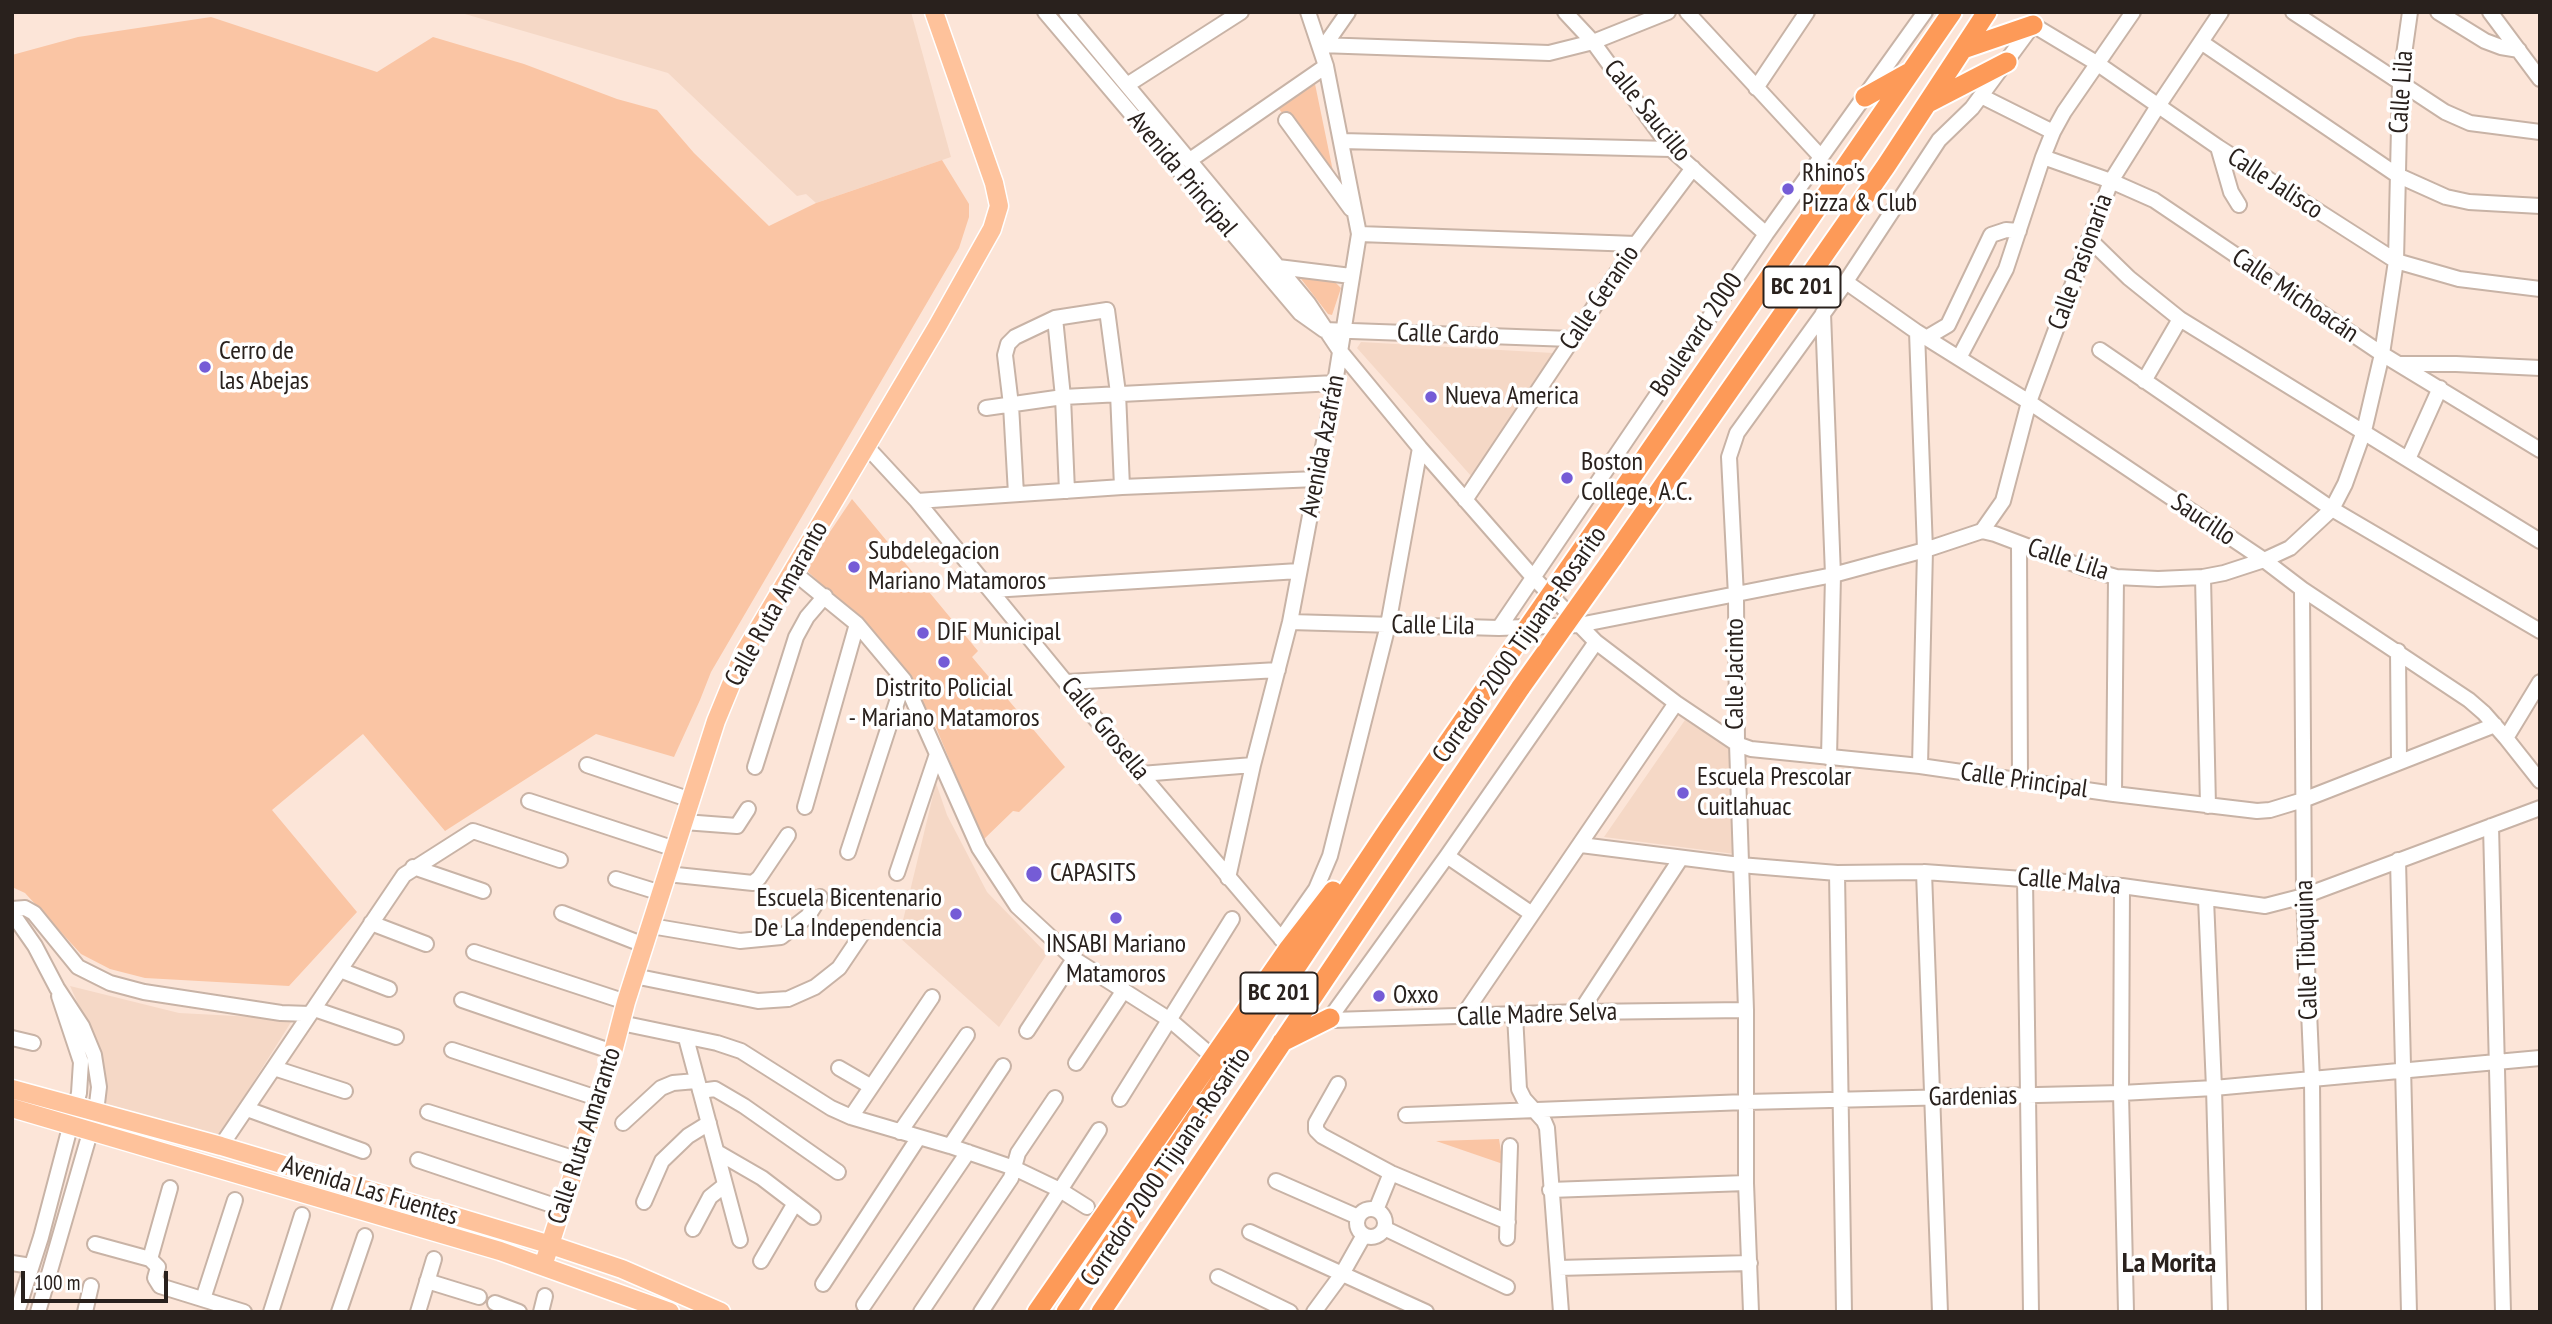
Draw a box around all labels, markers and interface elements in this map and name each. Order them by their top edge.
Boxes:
street label: Calle Lila [2384,49,2420,135]
street label: Calle Saucillo [1597,54,1697,168]
street label: Avenida Principal [1120,105,1244,243]
street label: Calle Jalisco [2221,142,2329,226]
place label: Rhino's Pizza & Club [1802,158,1917,220]
marker: Rhino's Pizza & Club [1780,181,1796,197]
street label: Calle Pasionaria [2042,190,2120,334]
street label: Calle Geranio [1554,240,1646,356]
street label: Calle Michoacán [2226,242,2364,350]
road number: BC 201 [1764,266,1840,308]
street label: Boulevard 2000 [1644,267,1750,403]
street label: Calle Cardo [1397,318,1499,352]
place label: Cerro de las Abejas [219,336,309,398]
marker: Cerro de las Abejas [197,359,213,375]
street label: Avenida Azafrán [1294,372,1352,520]
place label: Nueva America [1445,381,1579,413]
marker: Nueva America [1423,389,1439,405]
place label: Boston College, A.C. [1581,447,1692,508]
marker: Boston College, A.C. [1559,470,1575,486]
street label: Saucillo [2165,487,2241,553]
street label: Calle Ruta Amaranto [719,516,835,692]
street label: Corredor 2000 Tijuana-Rosarito [1426,521,1614,769]
street label: Calle Lila [2024,532,2112,588]
place label: Subdelegacion Mariano Matamoros [868,536,1046,598]
marker: Subdelegacion Mariano Matamoros [846,559,862,575]
street label: Calle Lila [1391,610,1475,642]
place label: DIF Municipal [937,617,1061,649]
street label: Calle Jacinto [1720,618,1752,730]
marker: DIF Municipal [915,625,931,641]
marker: Distrito Policial - Mariano Matamoros [936,654,952,670]
street label: Calle Grosella [1054,671,1156,787]
place label: Distrito Policial - Mariano Matamoros [848,673,1040,734]
street label: Calle Principal [1958,757,2090,805]
place label: Escuela Prescolar Cuitlahuac [1697,762,1851,824]
marker: Escuela Prescolar Cuitlahuac [1675,785,1691,801]
place label: CAPASITS [1050,858,1136,890]
street label: Calle Malva [2016,862,2122,902]
marker: CAPASITS [1024,864,1044,884]
street label: Calle Tibuquina [2289,879,2325,1021]
place label: Escuela Bicentenario De La Independencia [754,883,942,944]
marker: Escuela Bicentenario De La Independencia [948,906,964,922]
marker: INSABI Mariano Matamoros [1108,910,1124,926]
place label: INSABI Mariano Matamoros [1046,929,1186,990]
road number: BC 201 [1240,973,1318,1014]
place label: Oxxo [1393,980,1438,1012]
marker: Oxxo [1371,988,1387,1004]
street label: Calle Madre Selva [1456,997,1618,1033]
street label: Corredor 2000 Tijuana-Rosarito [1074,1042,1258,1292]
street label: Calle Ruta Amaranto [542,1044,628,1228]
street label: Gardenias [1928,1081,2018,1113]
street label: Avenida Las Fuentes [278,1149,462,1233]
district label: La Morita [2122,1247,2216,1281]
scale bar [24,1258,172,1302]
text: 100 m [34,1269,80,1296]

